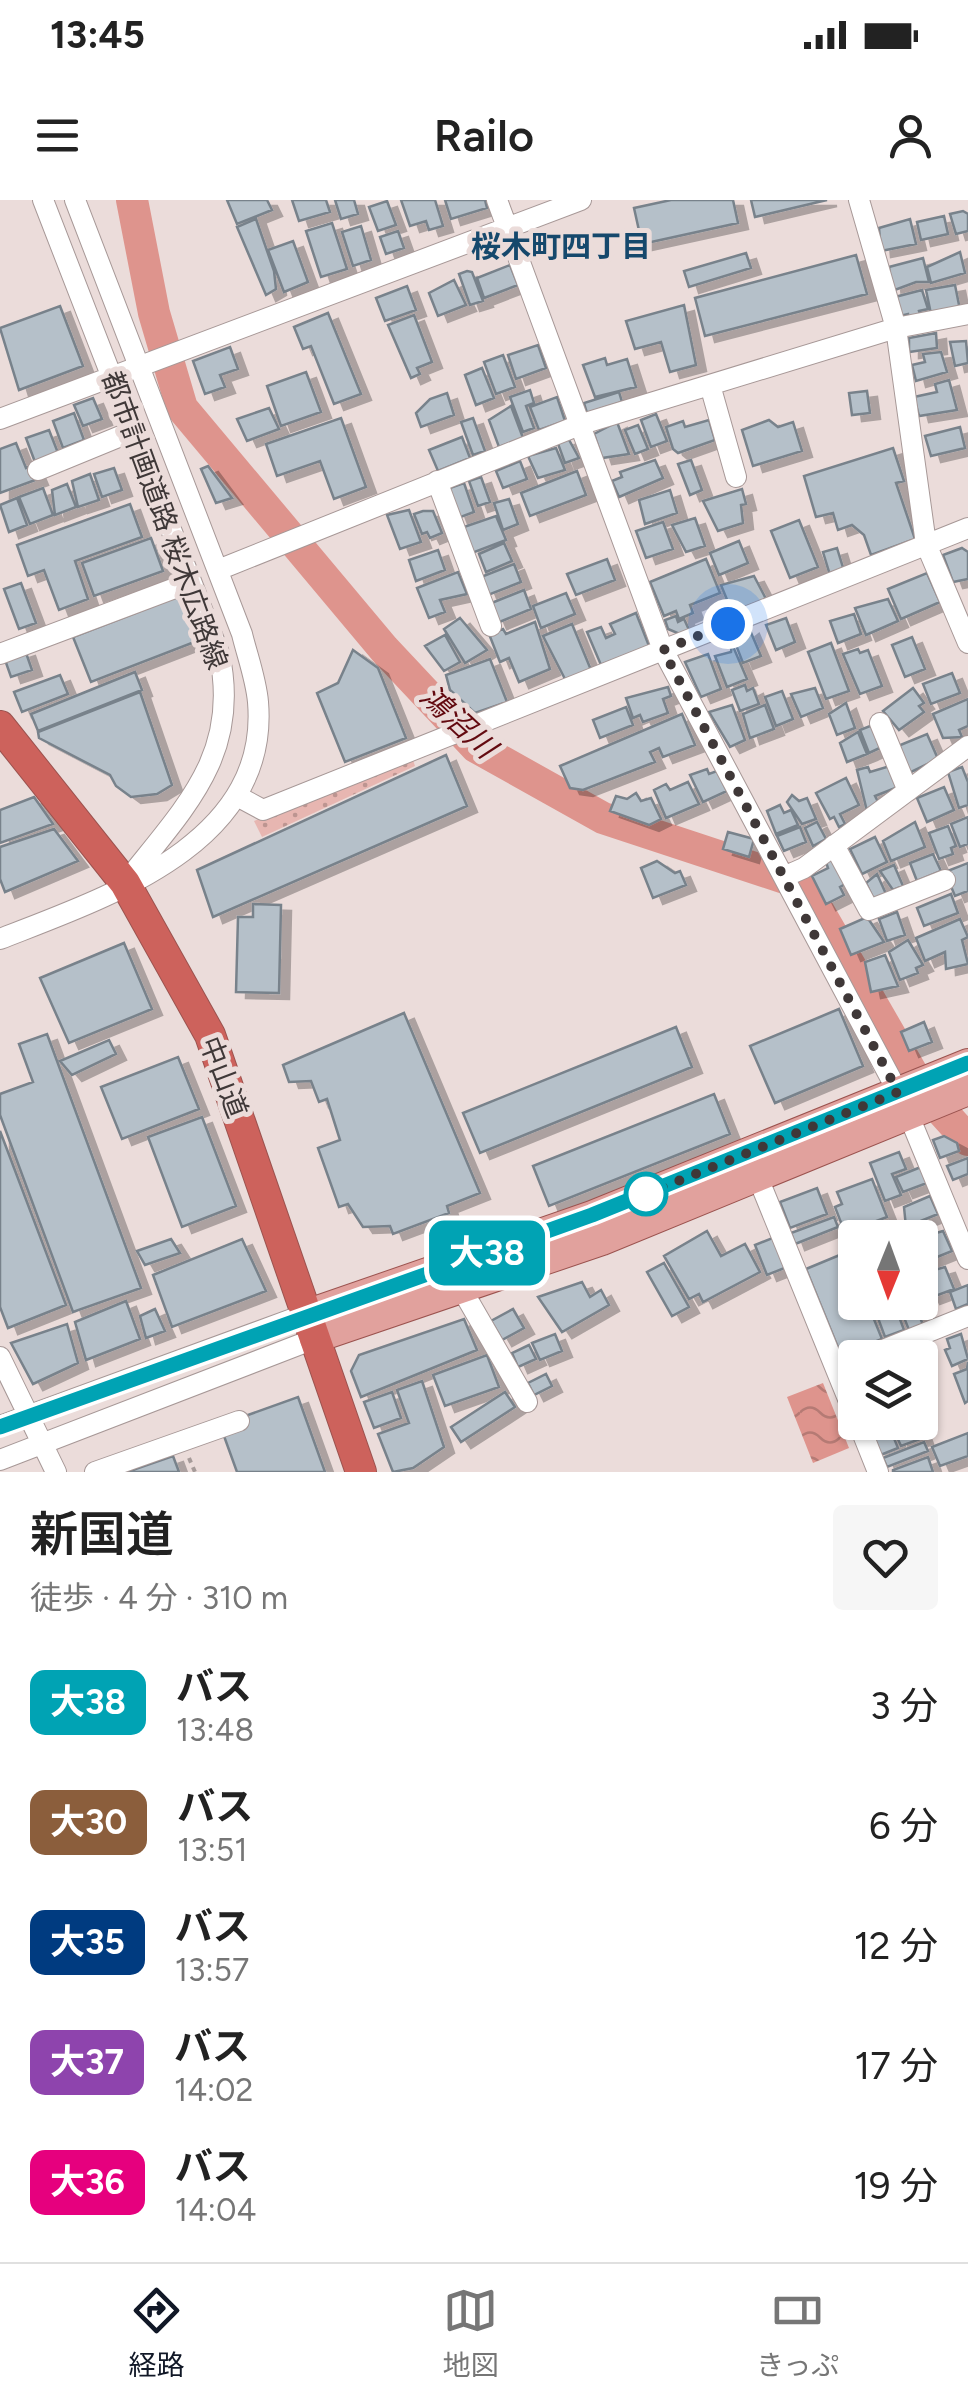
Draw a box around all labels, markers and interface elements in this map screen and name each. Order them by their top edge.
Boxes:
text: 13:45 [50,12,145,58]
icon: menu [30,108,85,163]
text: Railo [434,108,534,162]
icon: person [883,108,938,163]
district label: 桜木町四丁目 [471,228,651,265]
street label: 都市計画道路 桜木広路線 [95,366,235,674]
your location [703,599,753,649]
water label: 鴻沼川 [413,677,506,768]
street label: 中山道 [193,1032,255,1122]
unlabelled marker [625,1173,667,1215]
line badge: 大38 [430,1220,544,1286]
north arrow [838,1220,938,1320]
map controls [838,1220,938,1440]
text: 大38 [449,1232,525,1274]
button: layers [838,1340,938,1440]
text: 新国道 [30,1505,174,1563]
button: heart [833,1505,938,1610]
text: 徒歩 · 4 分 · 310 m [30,1579,288,1617]
text: バス [176,1664,252,1710]
text: 大38 [50,1681,126,1723]
text: 3 分 [870,1683,938,1729]
text: 13:48 [176,1711,254,1749]
text: バス [177,1784,253,1830]
text: 大30 [50,1801,127,1843]
text: 6 分 [869,1803,938,1849]
text: 13:51 [177,1831,247,1869]
text: バス [175,1904,251,1950]
text: 大35 [50,1921,125,1963]
text: 12 分 [854,1923,938,1969]
text: 13:57 [175,1951,249,1989]
text: バス [174,2024,250,2070]
text: 大37 [50,2041,124,2083]
text: 17 分 [855,2043,938,2089]
text: 14:02 [174,2071,254,2109]
text: バス [175,2144,251,2190]
text: 大36 [50,2161,125,2203]
text: 19 分 [853,2163,938,2209]
text: 14:04 [175,2191,256,2229]
tab: 経路 [129,2283,185,2383]
tab: 地図 [443,2283,499,2383]
tab: きっぷ [756,2283,839,2383]

